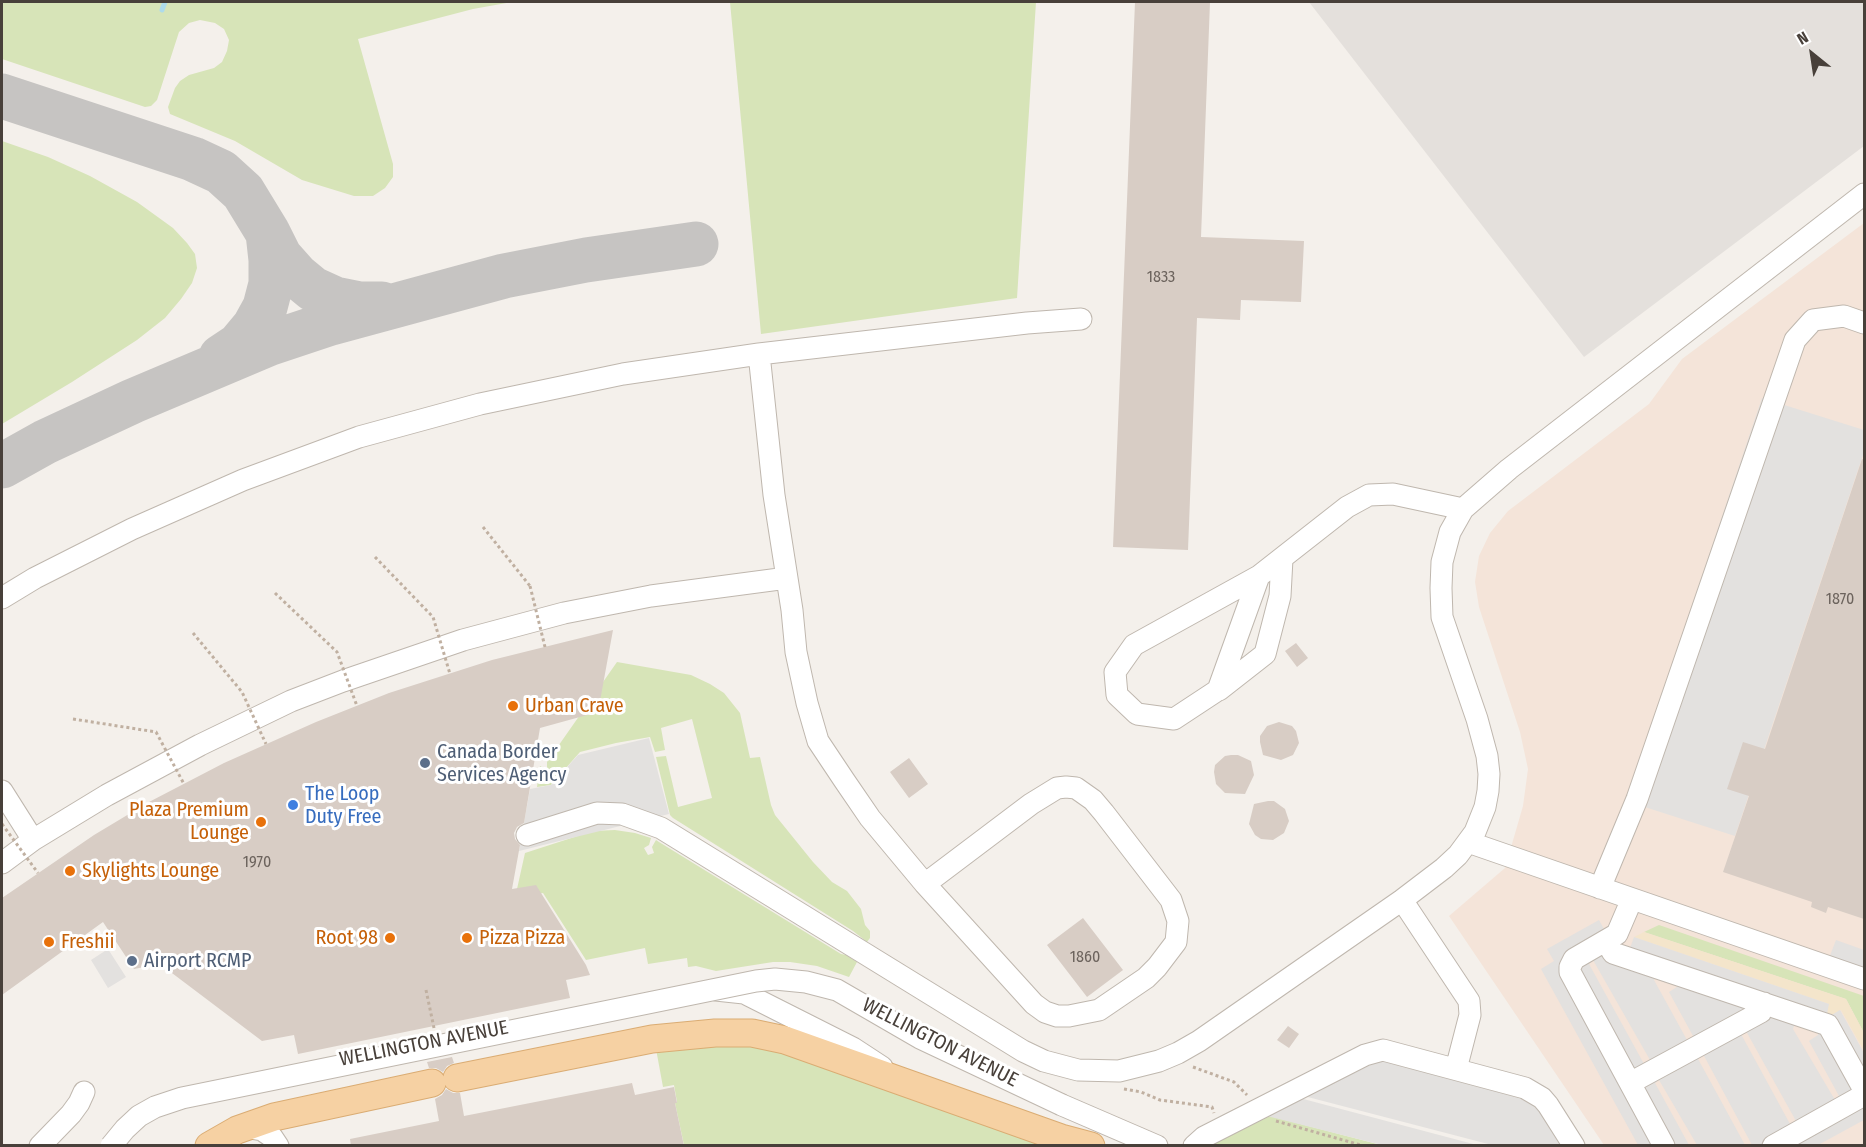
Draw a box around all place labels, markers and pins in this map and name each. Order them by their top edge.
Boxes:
place label: Urban Crave [525,694,624,718]
marker: Urban Crave [506,699,520,713]
place label: Canada Border Services Agency [437,740,567,787]
marker: Canada Border Services Agency [418,756,432,770]
place label: The Loop Duty Free [305,782,381,829]
place label: Plaza Premium Lounge [129,798,249,845]
marker: The Loop Duty Free [286,798,300,812]
marker: Plaza Premium Lounge [254,815,268,829]
place label: Skylights Lounge [82,859,219,883]
marker: Skylights Lounge [63,864,77,878]
place label: Root 98 [315,926,378,950]
place label: Pizza Pizza [479,926,565,950]
place label: Freshii [61,930,115,954]
marker: Root 98 [383,931,397,945]
marker: Pizza Pizza [460,931,474,945]
marker: Freshii [42,935,56,949]
place label: Airport RCMP [144,949,251,973]
marker: Airport RCMP [125,954,139,968]

